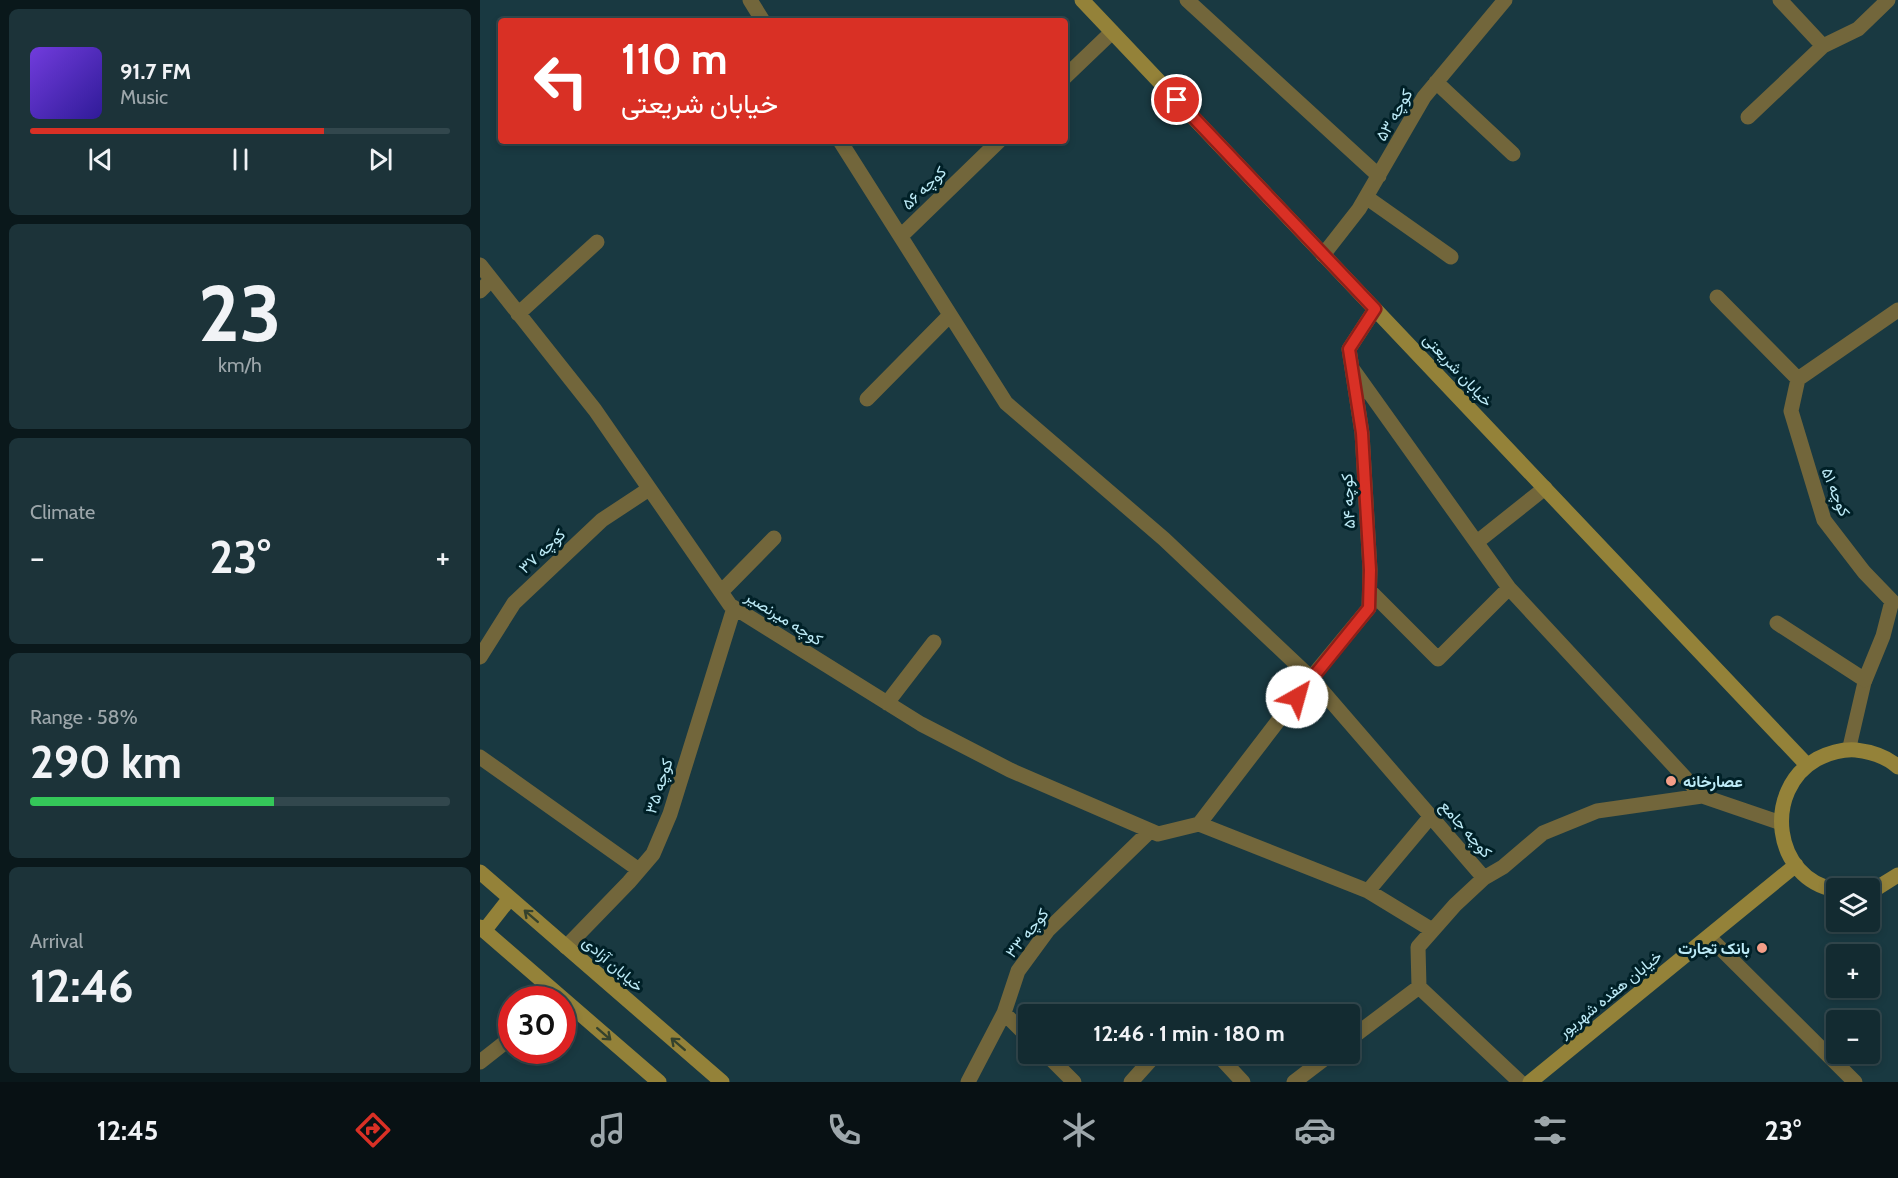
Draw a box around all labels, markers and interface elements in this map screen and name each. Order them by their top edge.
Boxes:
text: 110 m [621,33,728,85]
icon: left [522,42,600,120]
text: 91.7 FM [120,58,191,85]
pin [1151,74,1202,125]
icon: arrive [1160,83,1193,116]
text: Music [120,85,168,109]
street label: کوچه ۵۳ [1372,86,1418,145]
text: خیابان شریعتی [621,87,778,120]
icon: previous [84,143,117,176]
icon: pause [224,143,257,176]
icon: next [364,143,397,176]
street label: کوچه ۵۶ [898,162,951,215]
text: 23 [198,266,282,361]
street label: خیابان شریعتی [1419,329,1497,411]
text: km/h [218,353,262,377]
street label: کوچه ۵۱ [1816,465,1854,520]
street label: کوچه ۵۴ [1337,473,1361,529]
text: Climate [30,500,95,524]
street label: کوچه ۳۷ [515,525,571,579]
text: 23° [209,530,271,584]
text: − [30,537,45,577]
text: + [435,537,450,577]
street label: کوچه میرنصیر [740,586,826,651]
position arrow [1265,665,1329,729]
text: Range · 58% [30,705,138,729]
text: 290 km [30,735,182,789]
street label: کوچه ۳۵ [641,756,679,817]
place label: عصارخانه [1683,772,1743,792]
marker: عصارخانه [1664,774,1678,788]
street label: کوچه جامع [1434,796,1496,863]
map controls [1826,878,1880,1064]
button: layers [1826,878,1880,932]
street label: کوچه ۳۳ [1001,905,1054,963]
one-way arrow [524,909,539,923]
text: Arrival [30,929,83,953]
street label: خیابان آزادی [578,932,648,997]
place label: بانک تجارت [1678,939,1750,959]
marker: بانک تجارت [1755,941,1769,955]
button: + [1826,944,1880,998]
street label: خیابان هفده شهریور [1554,946,1667,1043]
text: 12:46 [30,959,134,1013]
speed limit sign: 30 [498,986,576,1064]
button: − [1826,1010,1880,1064]
text: 12:46 · 1 min · 180 m [1093,1020,1285,1047]
one-way arrow [596,1027,611,1041]
one-way arrow [671,1037,686,1051]
icon: directions [352,1109,394,1151]
icon: music [587,1109,629,1151]
icon: phone [823,1109,865,1151]
icon: climate [1058,1109,1100,1151]
icon: car [1294,1109,1336,1151]
icon: filters [1529,1109,1571,1151]
text: 12:45 [97,1114,158,1147]
text: 23° [1765,1114,1801,1147]

